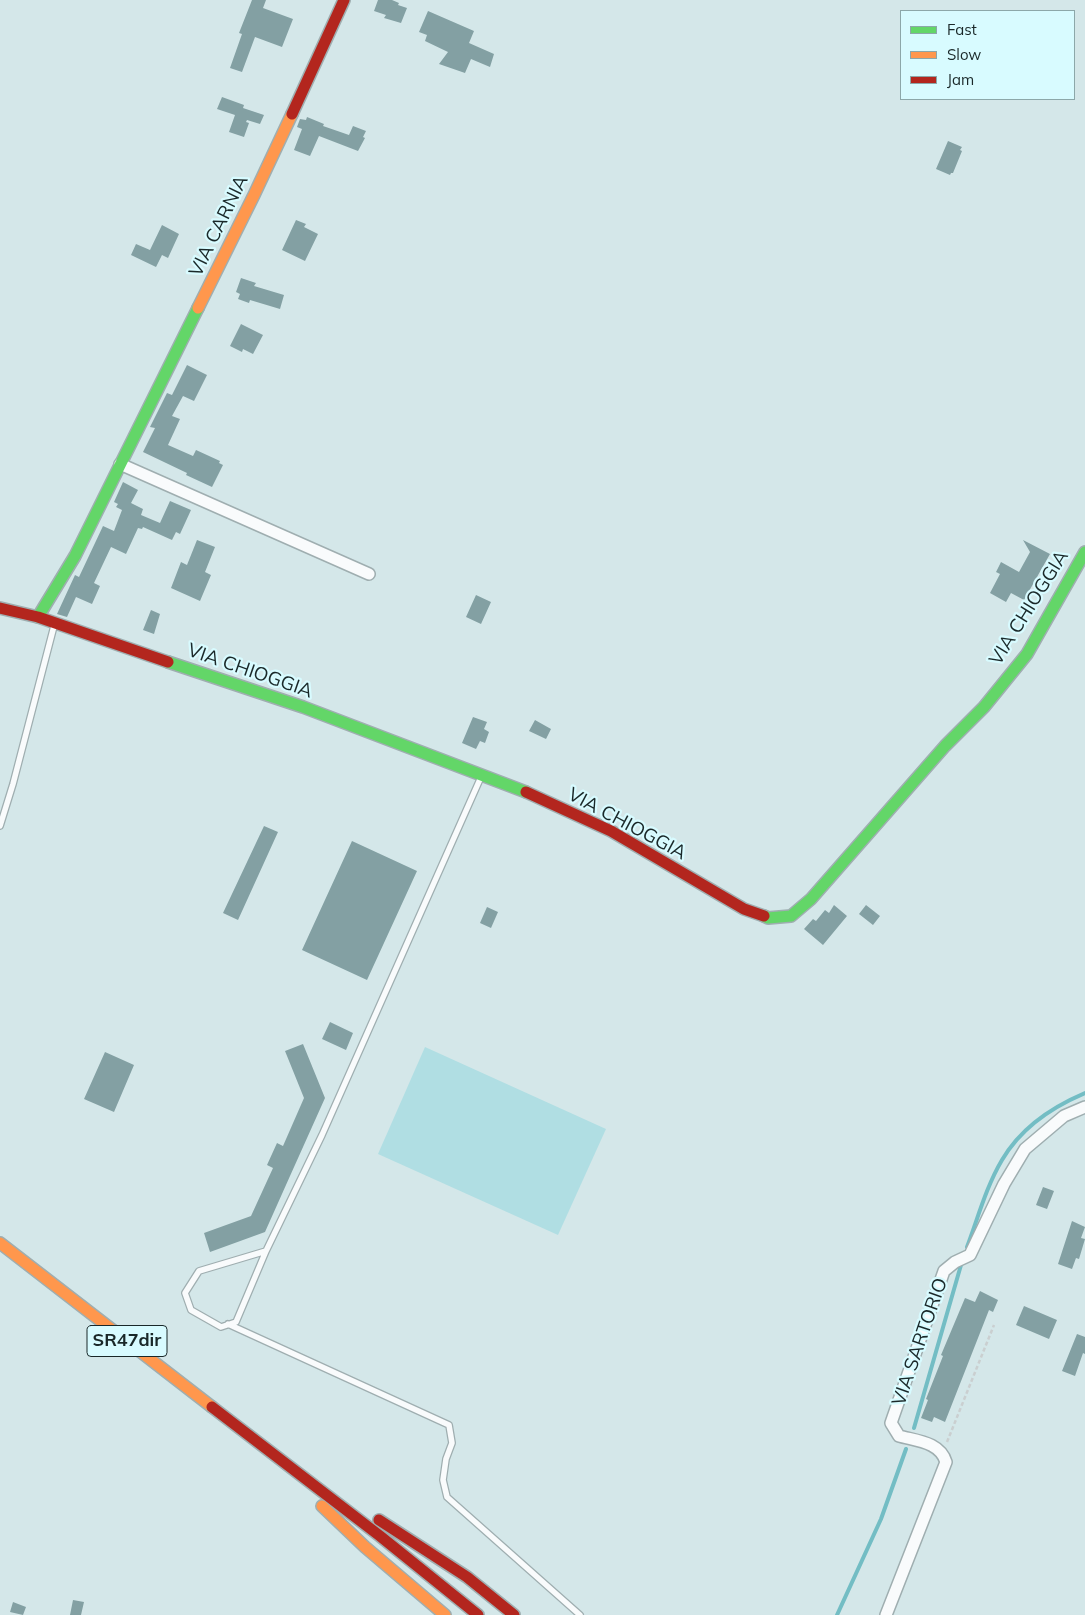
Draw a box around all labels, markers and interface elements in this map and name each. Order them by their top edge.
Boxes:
legend [900,10,1075,100]
text: Fast [947,20,977,39]
text: Slow [947,45,981,64]
text: Jam [947,70,974,89]
street label: VIA CARNIA [185,172,253,280]
street label: VIA CHIOGGIA [985,546,1073,670]
street label: VIA CHIOGGIA [184,639,316,703]
street label: VIA CHIOGGIA [564,783,690,865]
street label: VIA SARTORIO [887,1275,953,1409]
road number: SR47dir [87,1325,167,1356]

